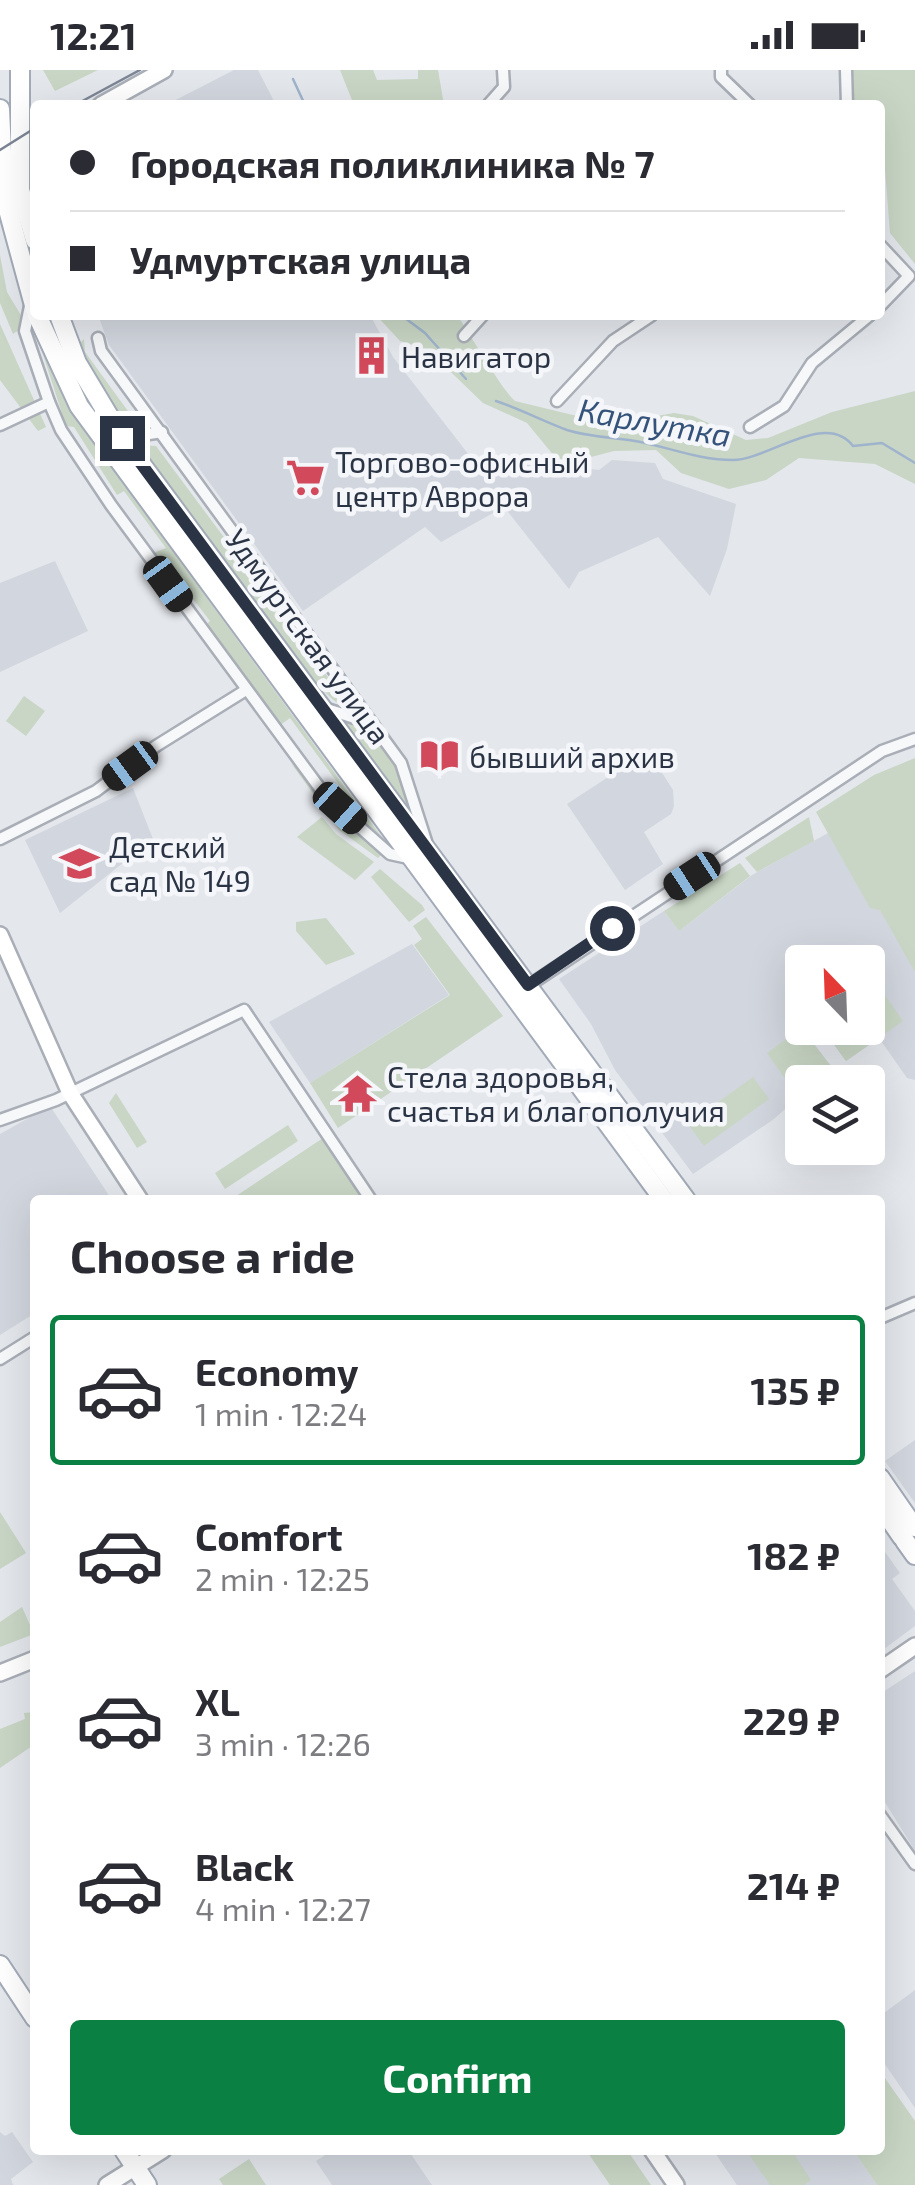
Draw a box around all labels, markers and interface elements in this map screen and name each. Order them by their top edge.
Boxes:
text: 12:21 [50,12,137,58]
text: Городская поликлиника № 7 [130,140,654,186]
text: Удмуртская улица [130,236,471,282]
building icon: Навигатор [350,335,392,377]
place label: Навигатор [401,338,551,374]
water label: Карлутка [576,389,734,453]
route end [100,416,145,461]
place label: Торгово-офисный центр Аврора [335,443,589,513]
supermarket icon: Торгово-офисный центр Аврора [284,457,326,499]
street label: Удмуртская улица [218,522,399,751]
car [138,551,198,617]
library icon: бывший архив [418,735,460,777]
car [97,736,163,796]
place label: бывший архив [469,738,675,774]
car [308,777,372,839]
place label: Детский сад № 149 [109,828,251,898]
school or university icon: Детский сад № 149 [58,842,100,884]
car [659,847,725,905]
route start [590,906,635,951]
north arrow [785,945,885,1045]
map controls [785,945,885,1165]
place label: Стела здоровья, счастья и благополучия [387,1058,725,1129]
button: layers [785,1065,885,1165]
temple icon: Стела здоровья, счастья и благополучия [336,1072,378,1114]
text: Choose a ride [70,1228,355,1282]
icon: car [75,1345,165,1435]
text: Economy [195,1348,359,1394]
text: 135 ₽ [750,1367,840,1413]
text: 1 min · 12:24 [195,1394,367,1432]
icon: car [75,1510,165,1600]
text: Comfort [195,1513,343,1559]
text: 182 ₽ [747,1532,840,1578]
text: 2 min · 12:25 [195,1559,370,1597]
icon: car [75,1675,165,1765]
text: XL [195,1678,240,1724]
text: 229 ₽ [743,1697,840,1743]
text: 3 min · 12:26 [195,1724,371,1762]
icon: car [75,1840,165,1930]
text: Black [195,1843,294,1889]
text: 214 ₽ [747,1862,840,1908]
text: 4 min · 12:27 [195,1889,371,1927]
button: Confirm [70,2020,845,2135]

